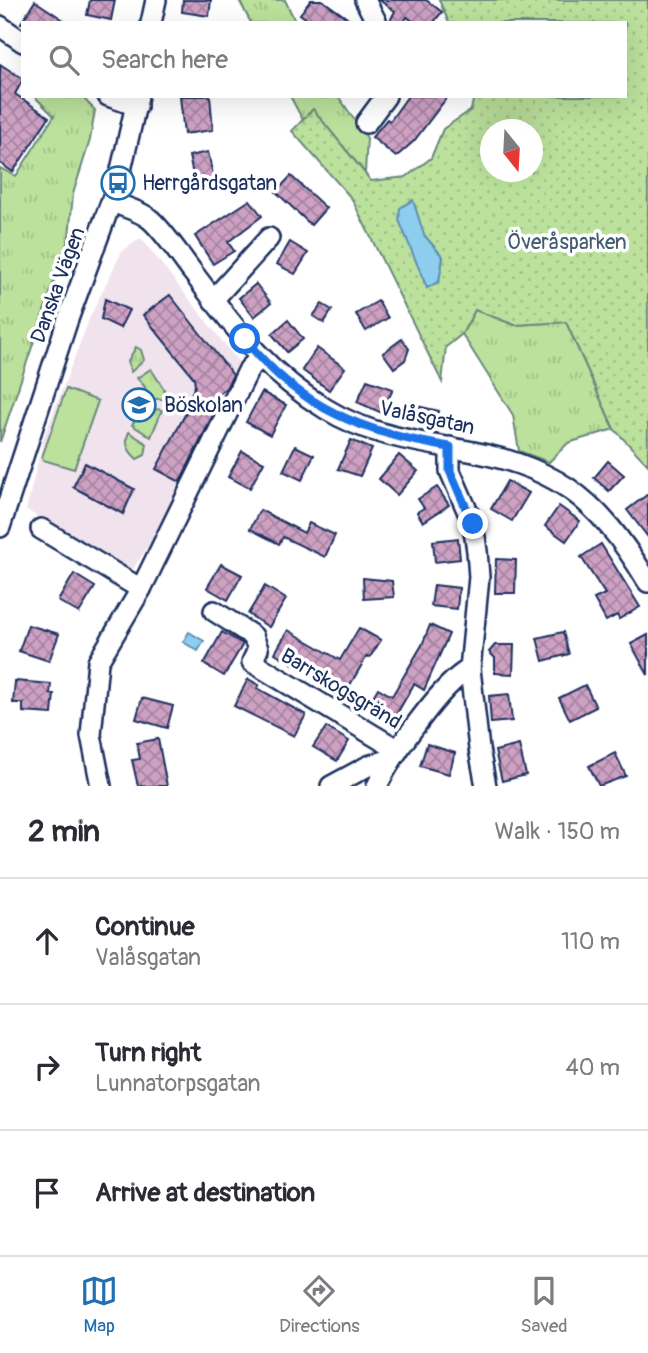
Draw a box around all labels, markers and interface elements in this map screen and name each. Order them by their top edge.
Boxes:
search box [21,21,627,98]
icon: search [45,41,83,79]
text: Search here [101,44,228,76]
north arrow [480,119,543,182]
bus stop icon: Herrgårdsgatan [99,164,137,202]
place label: Herrgårdsgatan [142,170,277,197]
street label: Danska Vägen [25,223,91,347]
park label: Överåsparken [507,229,627,256]
route start [229,323,260,354]
school or university icon: Böskolan [120,386,158,424]
place label: Böskolan [164,392,243,419]
street label: Valåsgatan [377,395,477,441]
route end [457,508,488,539]
street label: Barrskogsgränd [276,642,406,736]
text: 2 min [28,813,100,850]
text: Walk · 150 m [495,817,620,846]
text: Continue [95,911,195,943]
icon: ahead [28,922,66,960]
text: 110 m [561,927,620,956]
text: Valåsgatan [95,943,201,972]
text: Turn right [95,1037,201,1069]
icon: right [28,1048,66,1086]
text: 40 m [566,1053,620,1082]
text: Lunnatorpsgatan [95,1069,260,1098]
icon: arrive [28,1174,66,1212]
text: Arrive at destination [95,1177,315,1209]
tab: Map [80,1272,118,1338]
tab: Directions [279,1272,360,1338]
tab: Saved [520,1272,568,1338]

